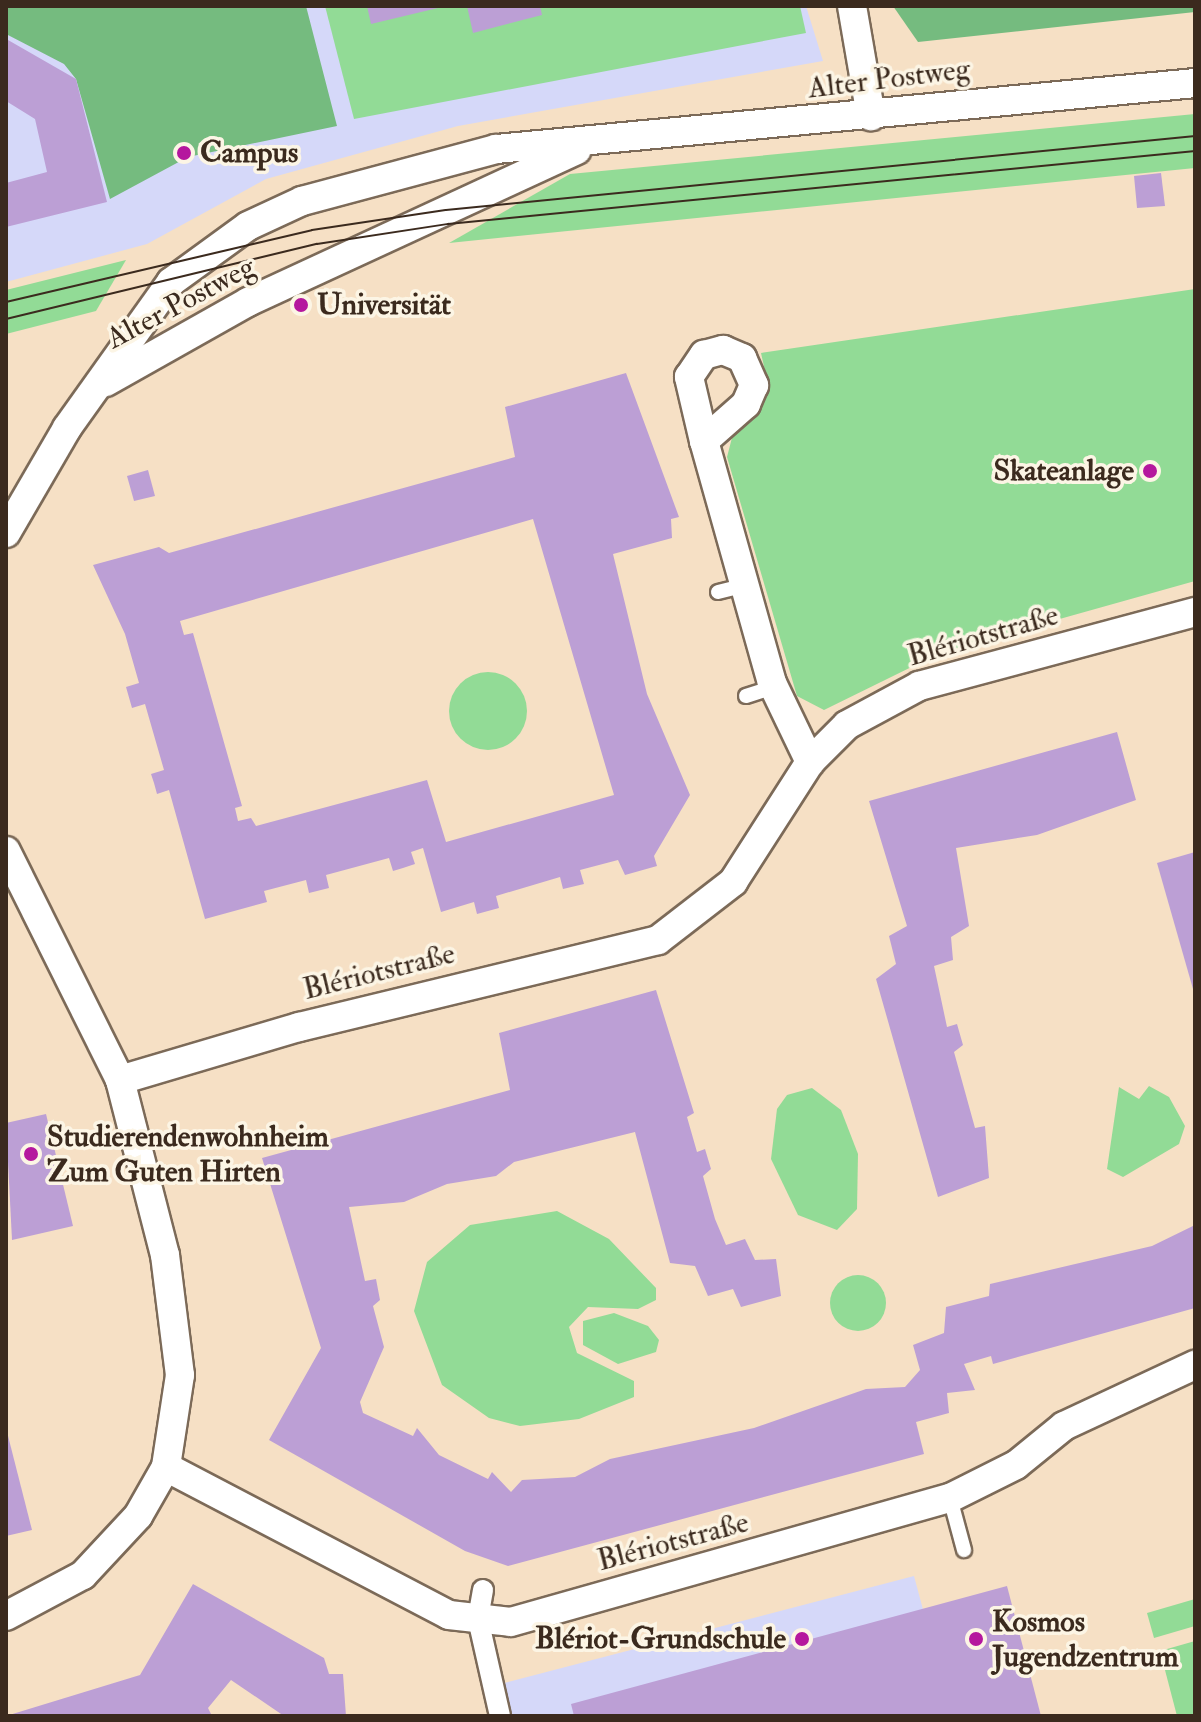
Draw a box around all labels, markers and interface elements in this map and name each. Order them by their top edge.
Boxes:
street label: Alter Postweg [806,51,972,107]
place label: Campus [200,135,298,171]
marker: Campus [175,144,193,162]
street label: Alter Postweg [101,249,261,357]
place label: Universität [317,287,451,323]
marker: Universität [292,296,310,314]
place label: Skateanlage [993,453,1134,489]
marker: Skateanlage [1141,462,1159,480]
street label: Blériotstraße [904,597,1062,675]
street label: Blériotstraße [299,936,459,1008]
place label: Studierendenwohnheim Zum Guten Hirten [47,1119,329,1190]
marker: Studierendenwohnheim Zum Guten Hirten [22,1145,40,1163]
street label: Blériotstraße [593,1505,753,1579]
place label: Kosmos Jugendzentrum [992,1604,1179,1674]
place label: Blériot-Grundschule [535,1621,786,1657]
marker: Blériot-Grundschule [793,1630,811,1648]
marker: Kosmos Jugendzentrum [967,1630,985,1648]

